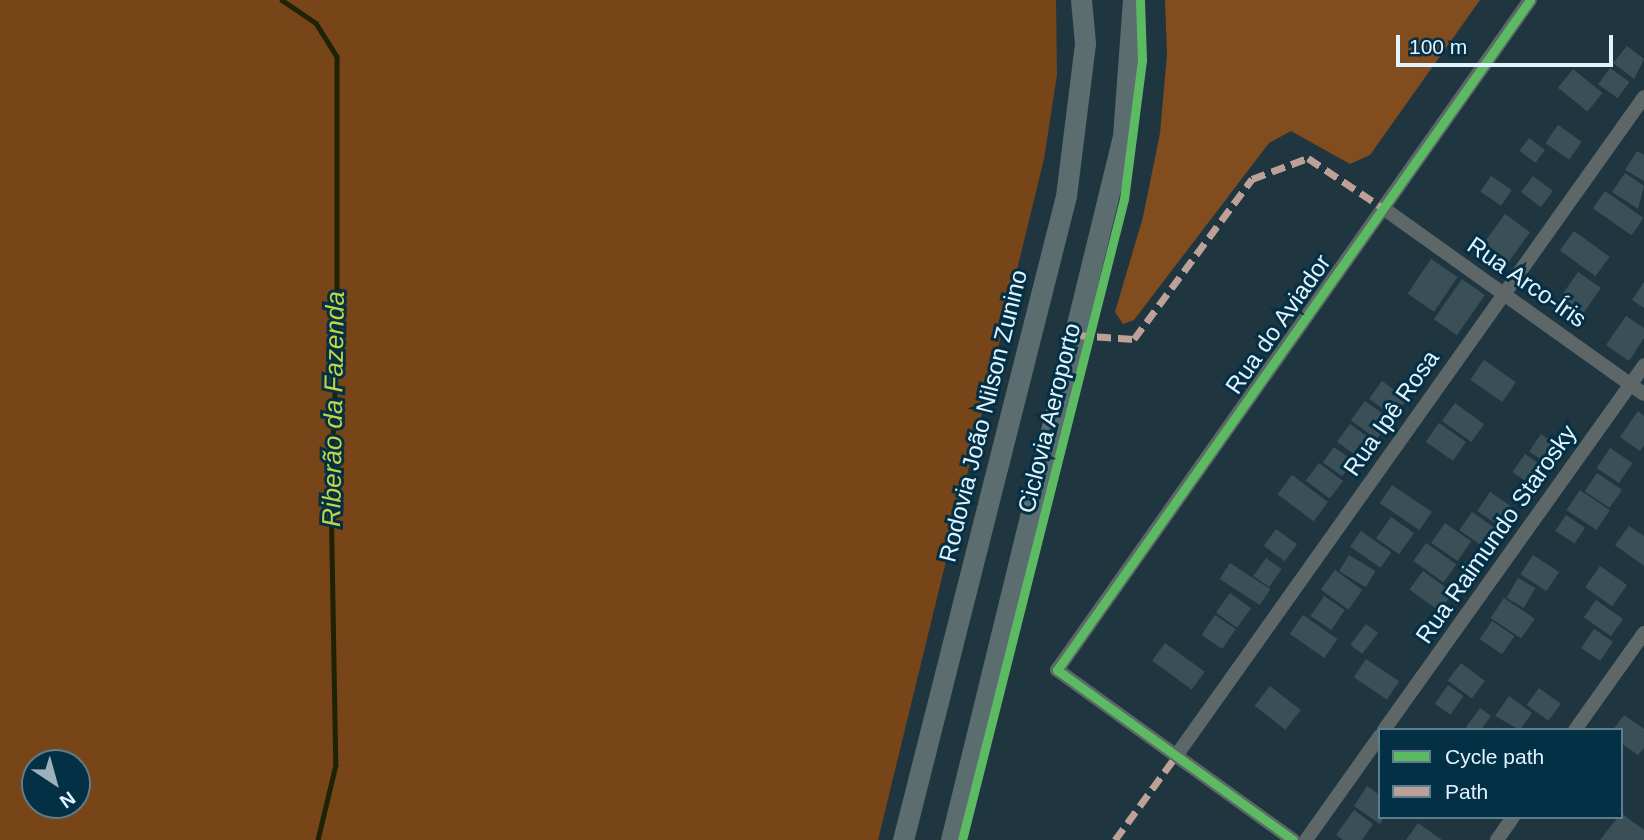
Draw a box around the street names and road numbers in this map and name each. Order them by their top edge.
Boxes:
street label: Rua Arco-Íris [1461,230,1593,334]
street label: Rua do Aviador [1219,248,1337,400]
street label: Rodovia João Nilson Zunino [933,267,1033,565]
street label: Ciclovia Aeroporto [1011,319,1087,517]
street label: Rua Ipê Rosa [1337,345,1445,481]
street label: Rua Raimundo Starosky [1410,419,1582,649]

